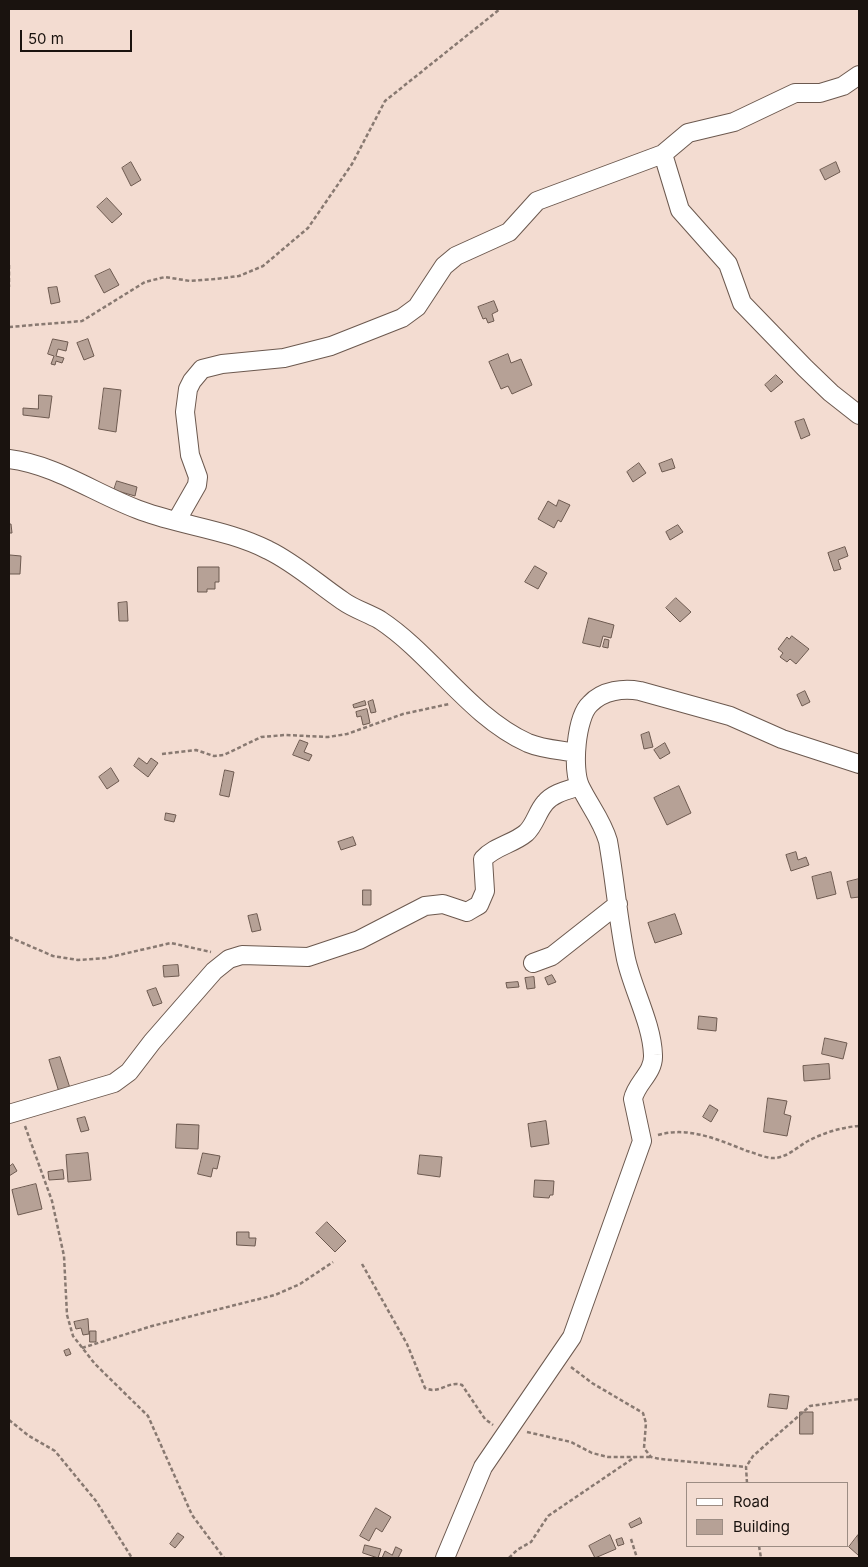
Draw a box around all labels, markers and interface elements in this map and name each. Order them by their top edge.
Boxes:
scale bar [22,20,135,52]
text: 50 m [28,29,64,48]
legend [686,1482,848,1547]
text: Road [733,1492,769,1511]
text: Building [733,1517,790,1536]

